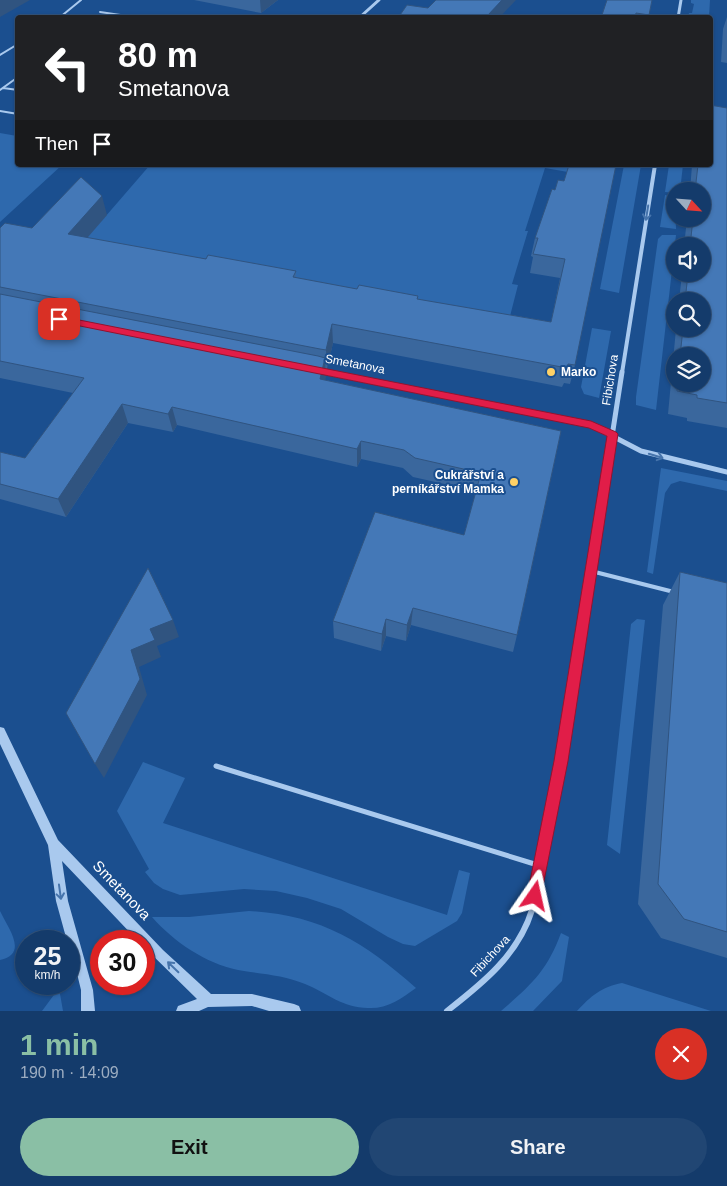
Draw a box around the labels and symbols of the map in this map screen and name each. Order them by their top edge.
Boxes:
north arrow [666,182,711,228]
one-way arrow [642,205,652,221]
pin [38,298,80,340]
street label: Smetanova [324,351,386,377]
street label: Fibichova [599,353,621,406]
place label: Marko [561,365,596,379]
marker: Marko [545,366,557,378]
one-way arrow [647,451,663,461]
place label: Cukrářství a perníkářství Mamka [392,468,504,496]
marker: Cukrářství a perníkářství Mamka [508,476,520,488]
street label: Smetanova [90,857,155,924]
position arrow [508,869,560,921]
one-way arrow [56,884,66,900]
speed limit sign: 30 [90,930,155,995]
street label: Fibichova [467,932,513,980]
one-way arrow [168,962,180,974]

